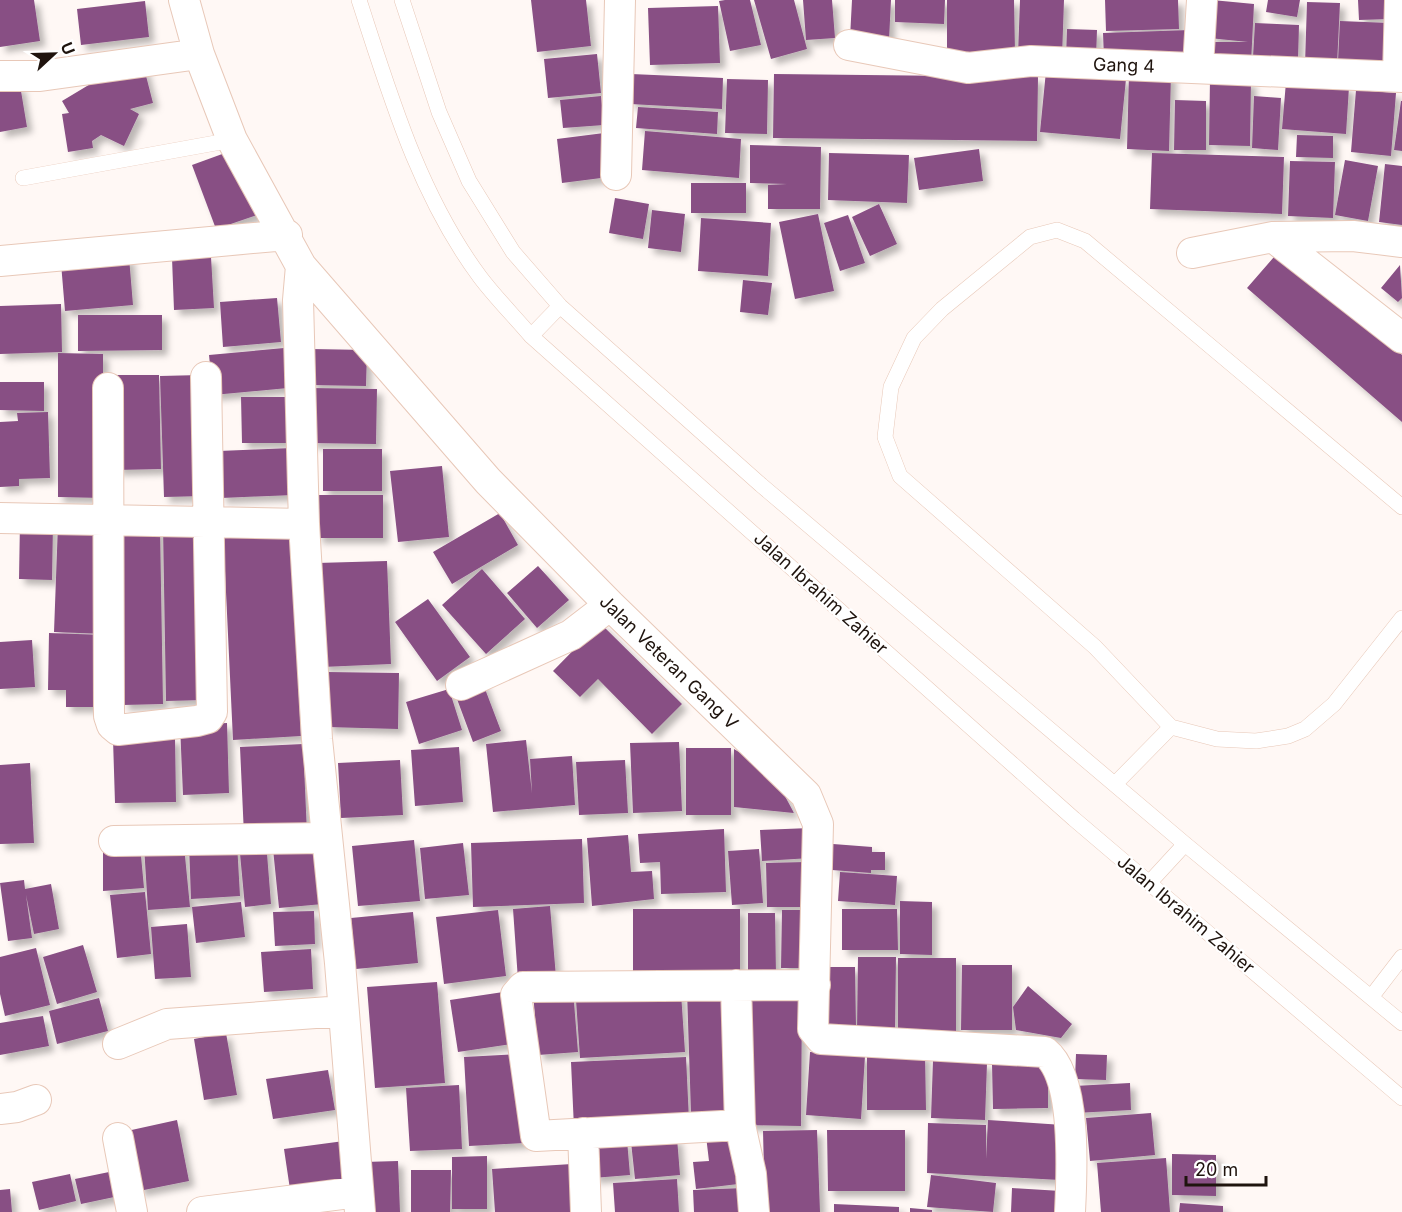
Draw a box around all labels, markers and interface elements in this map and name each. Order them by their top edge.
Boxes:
north arrow [24,24,84,84]
text: U [56,39,79,58]
street label: Gang 4 [1093,53,1155,77]
street label: Jalan Ibrahim Zahier [750,527,892,659]
street label: Jalan Veteran Gang V [596,591,742,733]
street label: Jalan Ibrahim Zahier [1113,850,1259,978]
scale bar [1186,1149,1266,1187]
text: 20 m [1195,1159,1238,1180]

